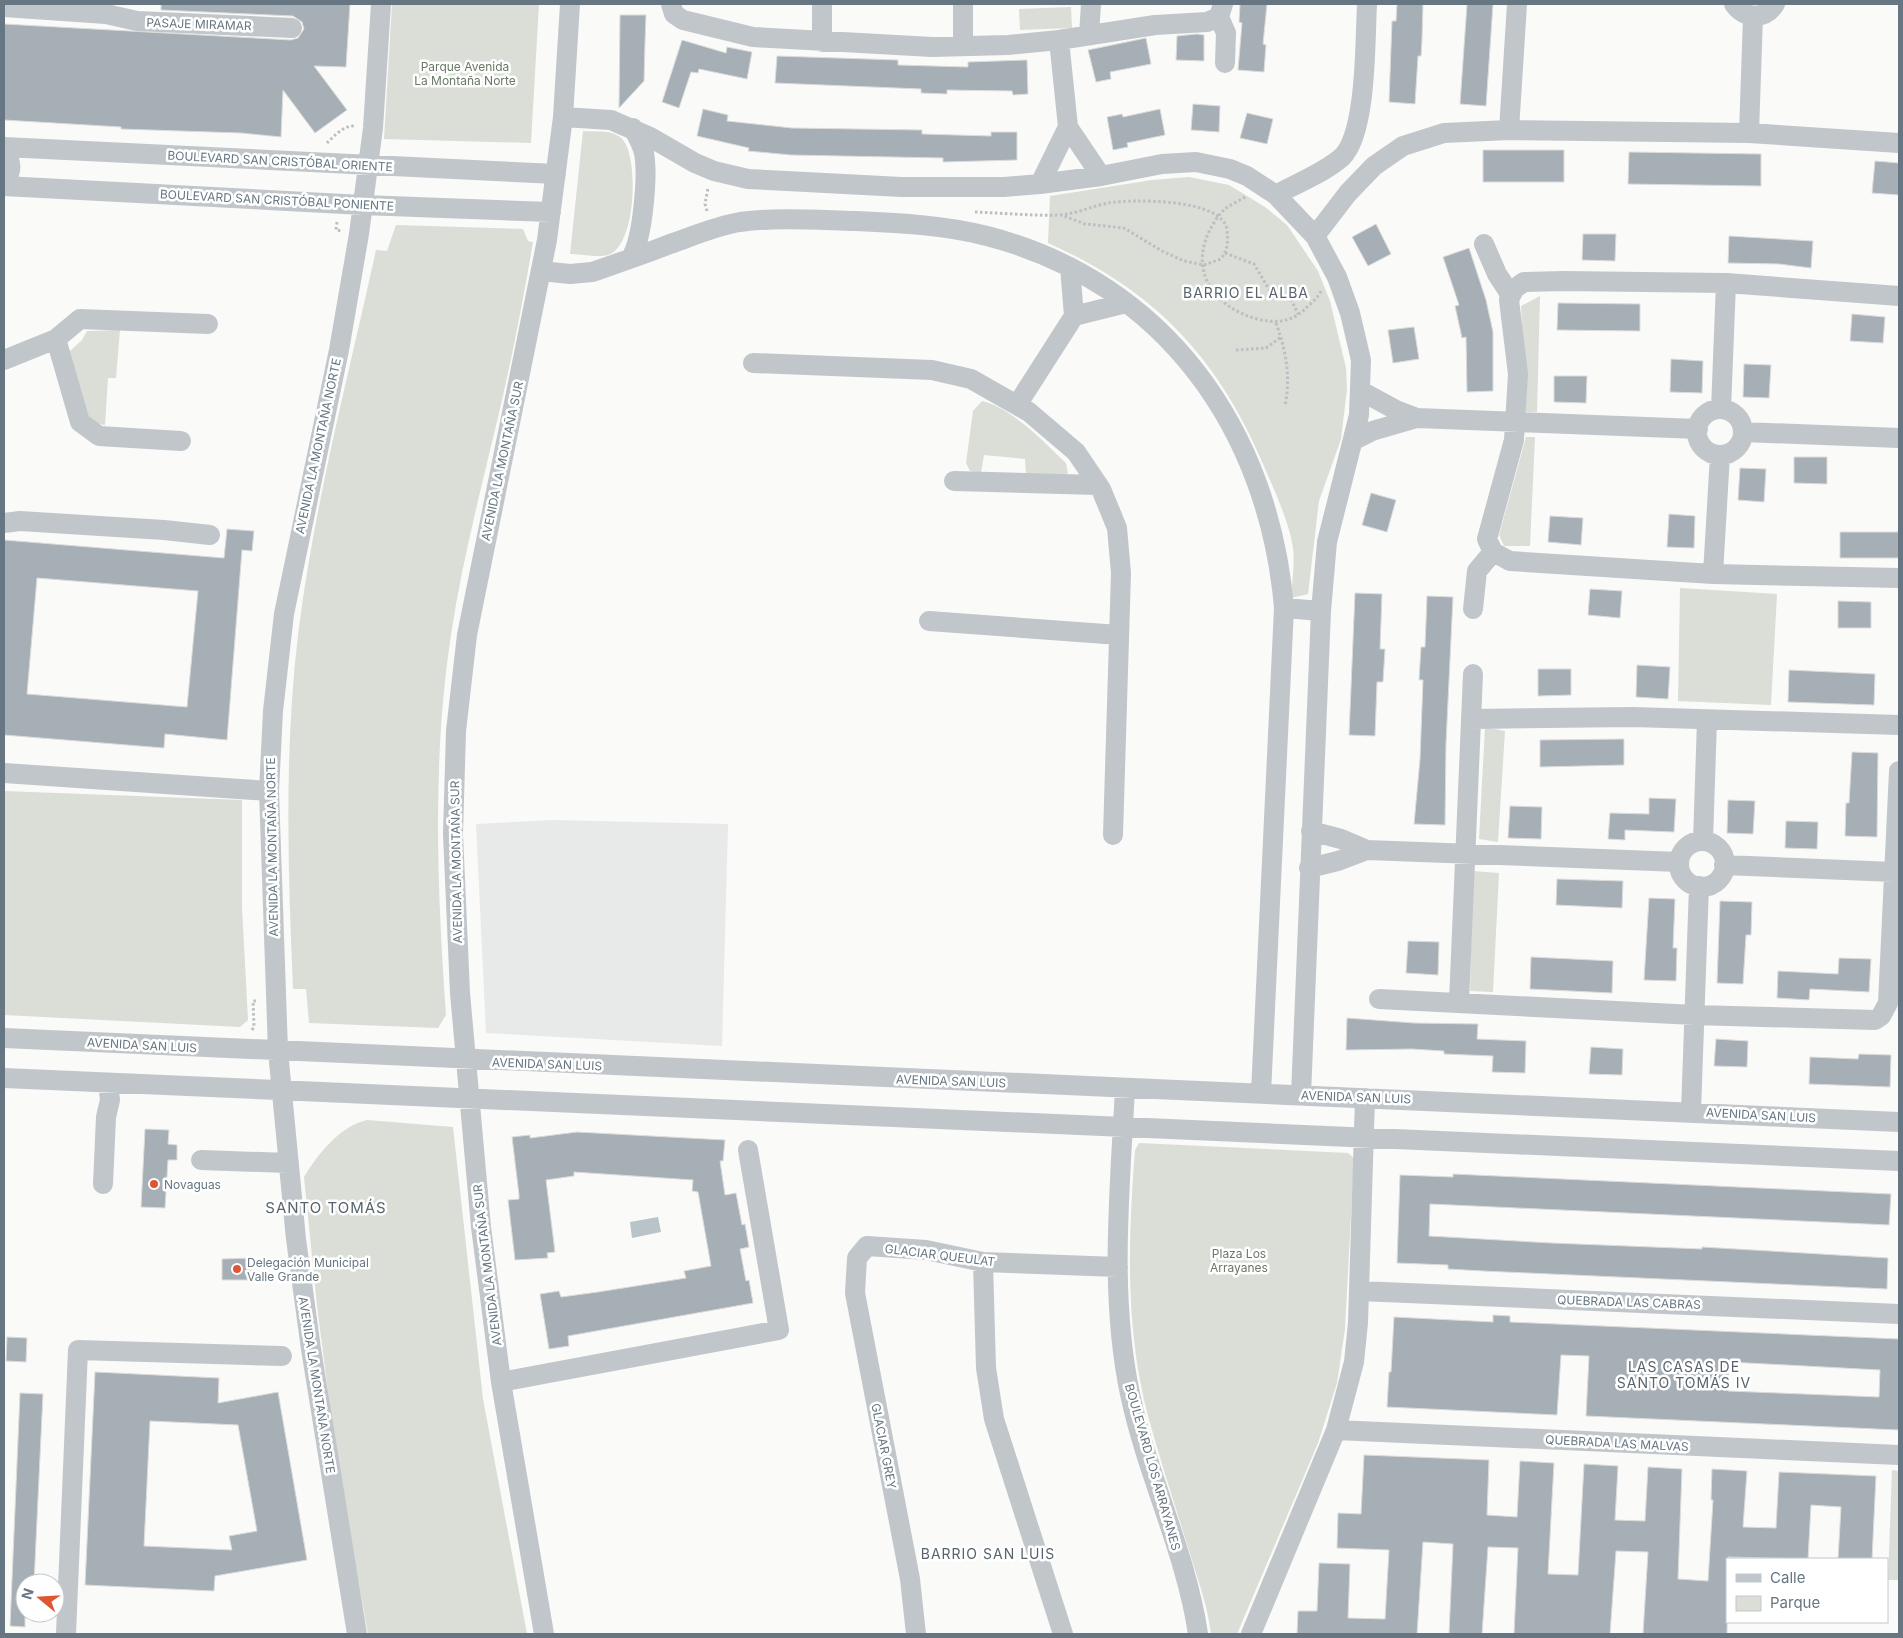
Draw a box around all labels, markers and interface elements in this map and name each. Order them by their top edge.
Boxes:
street label: PASAJE MIRAMAR [146,15,252,33]
park label: Parque Avenida La Montaña Norte [414,59,516,88]
street label: BOULEVARD SAN CRISTÓBAL ORIENTE [167,148,393,174]
street label: BOULEVARD SAN CRISTÓBAL PONIENTE [160,186,394,214]
district label: BARRIO EL ALBA [1183,284,1309,301]
street label: AVENIDA LA MONTAÑA NORTE [292,357,344,535]
street label: AVENIDA LA MONTAÑA SUR [478,380,526,542]
street label: AVENIDA LA MONTAÑA NORTE [263,757,281,937]
street label: AVENIDA LA MONTAÑA SUR [447,780,465,943]
street label: AVENIDA SAN LUIS [87,1035,198,1055]
street label: AVENIDA SAN LUIS [492,1055,603,1073]
street label: AVENIDA SAN LUIS [896,1072,1007,1090]
street label: AVENIDA SAN LUIS [1301,1088,1412,1106]
street label: AVENIDA SAN LUIS [1706,1105,1817,1125]
place label: Novaguas [164,1177,221,1192]
marker: Novaguas [148,1178,160,1190]
street label: AVENIDA LA MONTAÑA SUR [470,1183,504,1347]
district label: SANTO TOMÁS [265,1198,387,1217]
street label: GLACIAR QUEULAT [884,1241,996,1269]
park label: Plaza Los Arrayanes [1210,1246,1268,1275]
place label: Delegación Municipal Valle Grande [247,1255,369,1284]
marker: Delegación Municipal Valle Grande [231,1263,243,1275]
street label: QUEBRADA LAS CABRAS [1557,1292,1701,1312]
street label: AVENIDA LA MONTAÑA NORTE [296,1295,338,1475]
district label: LAS CASAS DE SANTO TOMÁS IV [1617,1358,1751,1391]
street label: BOULEVARD LOS ARRAYANES [1122,1382,1184,1552]
street label: GLACIAR GREY [868,1402,900,1490]
street label: QUEBRADA LAS MALVAS [1545,1432,1689,1454]
district label: BARRIO SAN LUIS [921,1545,1055,1562]
legend [1726,1558,1888,1623]
text: Calle [1770,1568,1805,1587]
north arrow [15,1573,65,1623]
text: N [17,1586,37,1602]
text: Parque [1770,1593,1820,1612]

